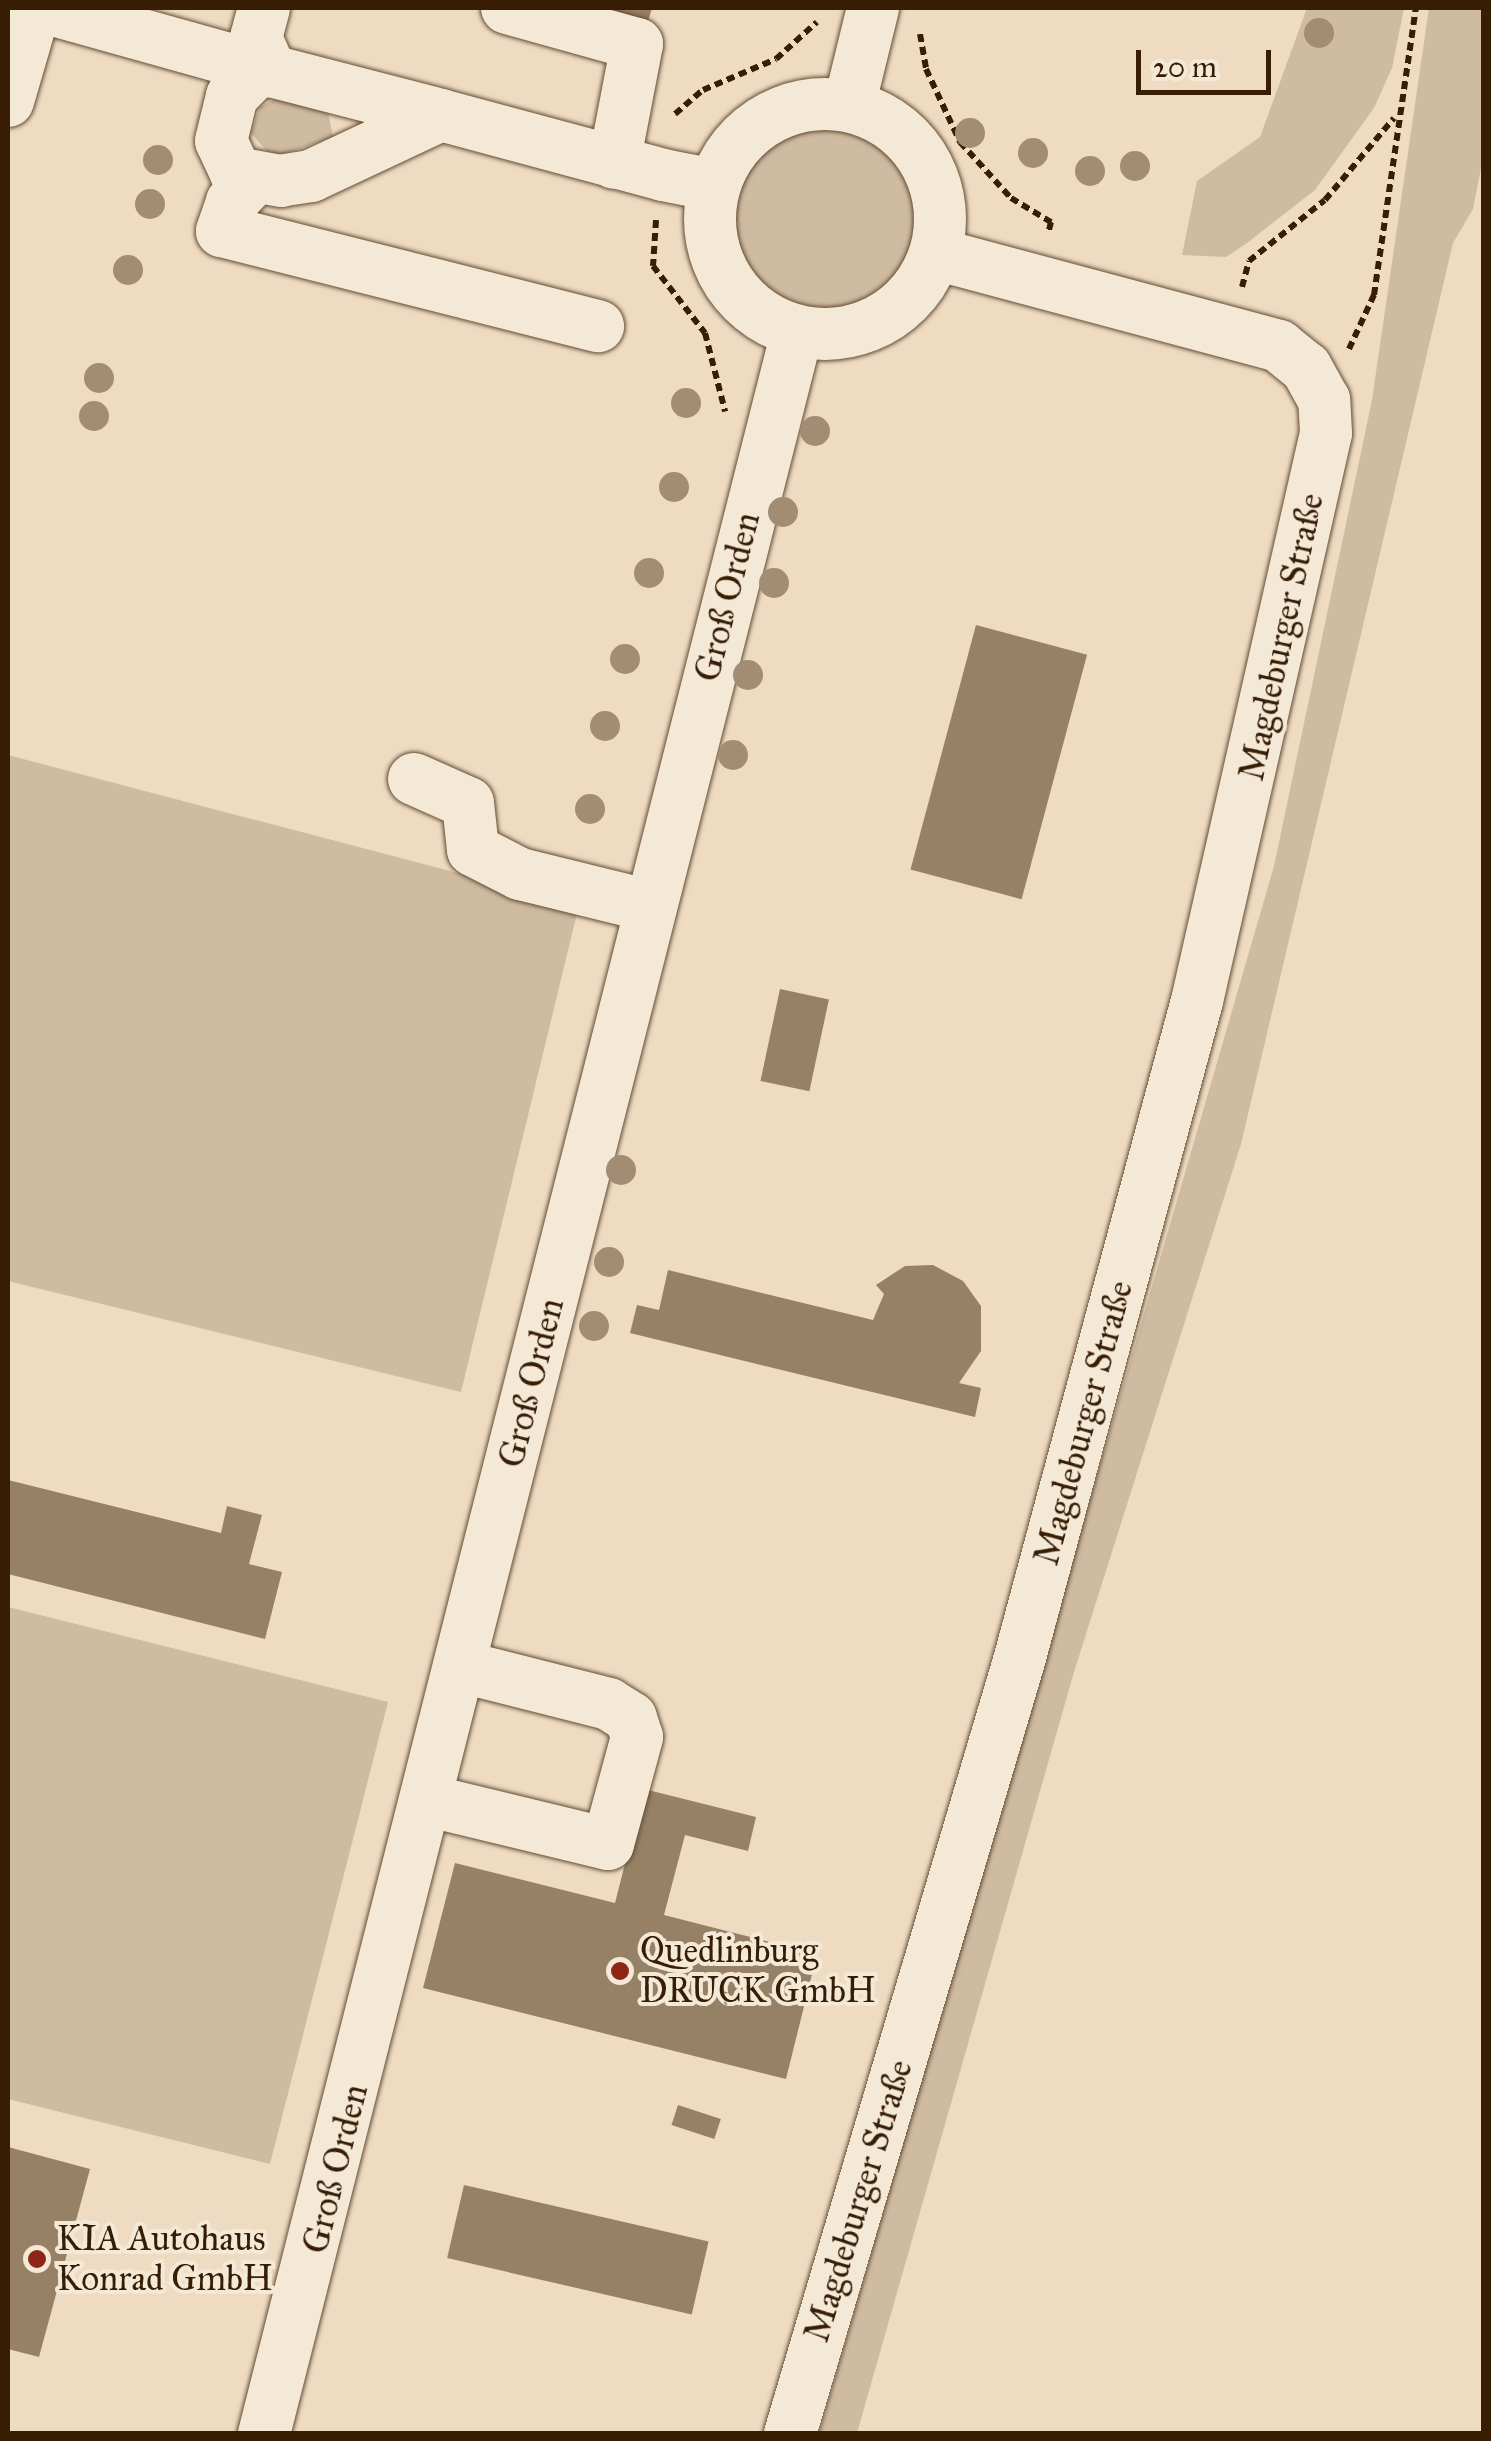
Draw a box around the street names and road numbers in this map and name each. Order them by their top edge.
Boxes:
street label: Magdeburger Straße [1231,489,1333,785]
street label: Groß Orden [687,508,769,686]
street label: Magdeburger Straße [1026,1276,1142,1570]
street label: Groß Orden [491,1294,573,1472]
street label: Magdeburger Straße [796,2055,922,2347]
street label: Groß Orden [295,2080,377,2258]

